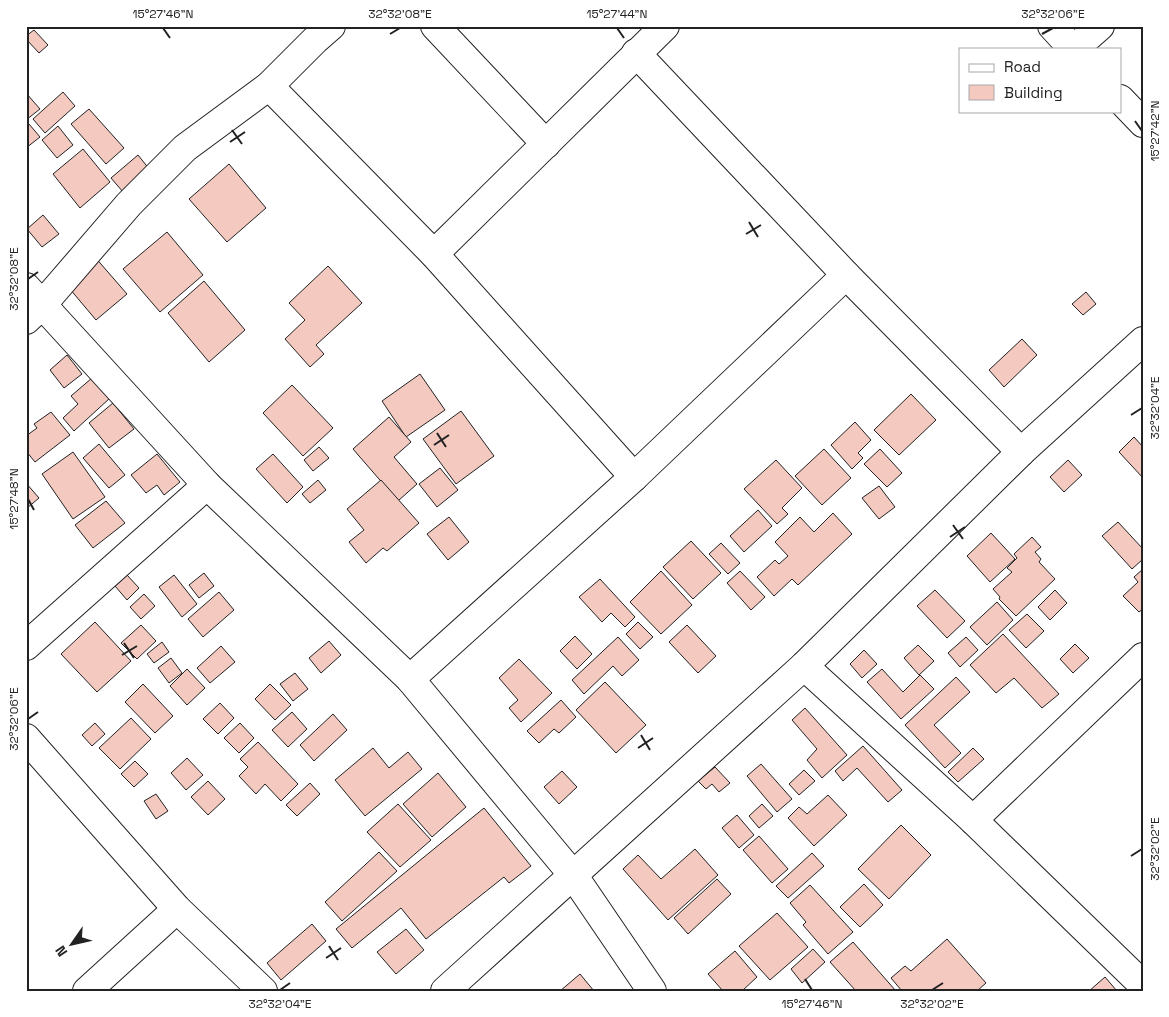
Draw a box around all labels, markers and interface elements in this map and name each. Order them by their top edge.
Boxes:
text: 15°27'46"N [132,6,194,22]
text: 32°32'08"E [368,6,432,22]
text: 15°27'44"N [587,6,647,22]
text: 32°32'06"E [1021,6,1085,22]
legend [959,48,1122,112]
text: Road [1004,57,1041,76]
text: Building [1004,83,1063,102]
text: 15°27'42"N [1147,101,1163,162]
text: 32°32'08"E [6,247,22,311]
text: 32°32'04"E [1147,376,1163,440]
text: 15°27'48"N [6,468,22,530]
text: 32°32'06"E [6,687,22,751]
text: 32°32'02"E [1147,817,1163,881]
north arrow [48,920,98,970]
text: N [51,942,71,960]
text: 32°32'04"E [248,996,312,1012]
text: 15°27'46"N [781,996,843,1012]
text: 32°32'02"E [900,996,964,1012]

